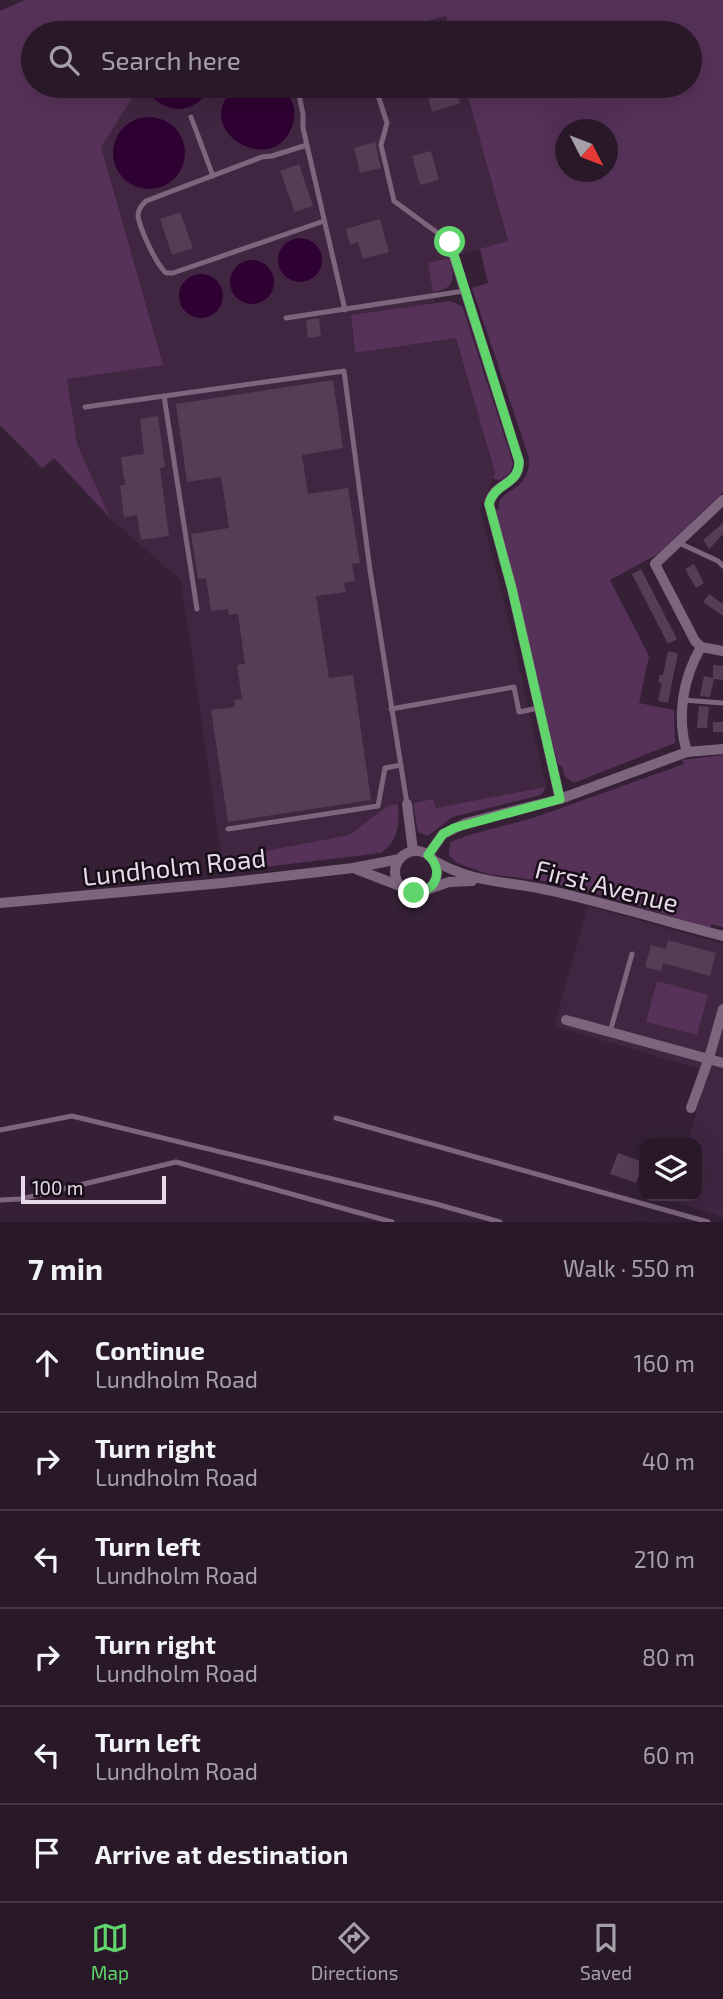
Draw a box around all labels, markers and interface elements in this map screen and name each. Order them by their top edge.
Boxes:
search box [21,21,702,98]
icon: search [45,41,83,79]
text: Search here [101,44,241,75]
north arrow [555,119,618,182]
route start [434,226,465,257]
street label: Lundholm Road [81,841,267,891]
street label: First Avenue [532,852,682,918]
route end [398,877,429,908]
map controls [639,1138,702,1201]
button: layers [639,1138,702,1201]
scale bar [21,1173,166,1205]
text: 100 m [32,1176,83,1199]
text: 7 min [28,1250,103,1286]
text: Walk · 550 m [563,1254,695,1282]
text: Continue [95,1334,205,1365]
icon: ahead [28,1344,66,1382]
text: 160 m [634,1349,695,1377]
text: Lundholm Road [95,1365,258,1393]
text: Turn right [95,1432,216,1463]
icon: right [28,1442,66,1480]
text: 40 m [642,1447,695,1475]
text: Lundholm Road [95,1463,258,1491]
text: Turn left [95,1530,201,1561]
icon: left [28,1540,66,1578]
text: 210 m [634,1545,695,1573]
text: Lundholm Road [95,1561,258,1589]
text: Turn right [95,1628,216,1659]
icon: right [28,1638,66,1676]
text: 80 m [642,1643,695,1671]
text: Lundholm Road [95,1659,258,1687]
text: Turn left [95,1726,201,1757]
icon: left [28,1736,66,1774]
text: 60 m [643,1741,695,1769]
text: Lundholm Road [95,1757,258,1785]
icon: arrive [28,1834,66,1872]
text: Arrive at destination [95,1838,348,1869]
tab: Map [91,1919,129,1984]
tab: Directions [311,1919,398,1984]
tab: Saved [580,1919,632,1984]

